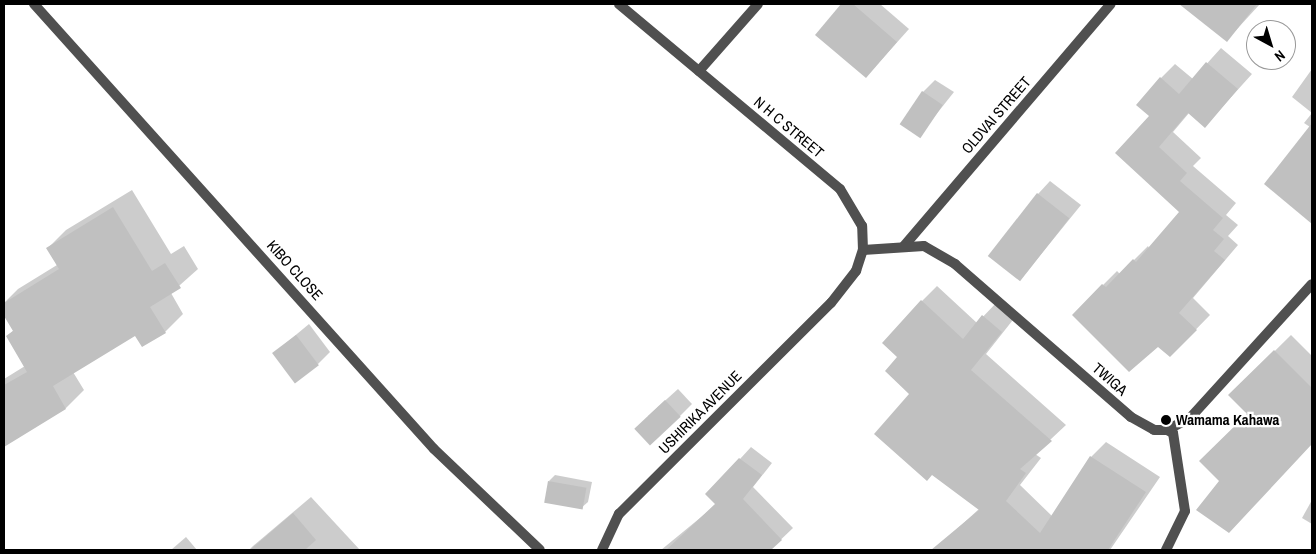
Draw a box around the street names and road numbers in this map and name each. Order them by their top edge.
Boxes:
street label: OLDVAI STREET [958,73,1034,157]
street label: N H C STREET [750,93,828,161]
street label: KIBO CLOSE [263,236,327,304]
street label: TWIGA [1089,359,1131,399]
street label: USHIRIKA AVENUE [654,366,746,458]

